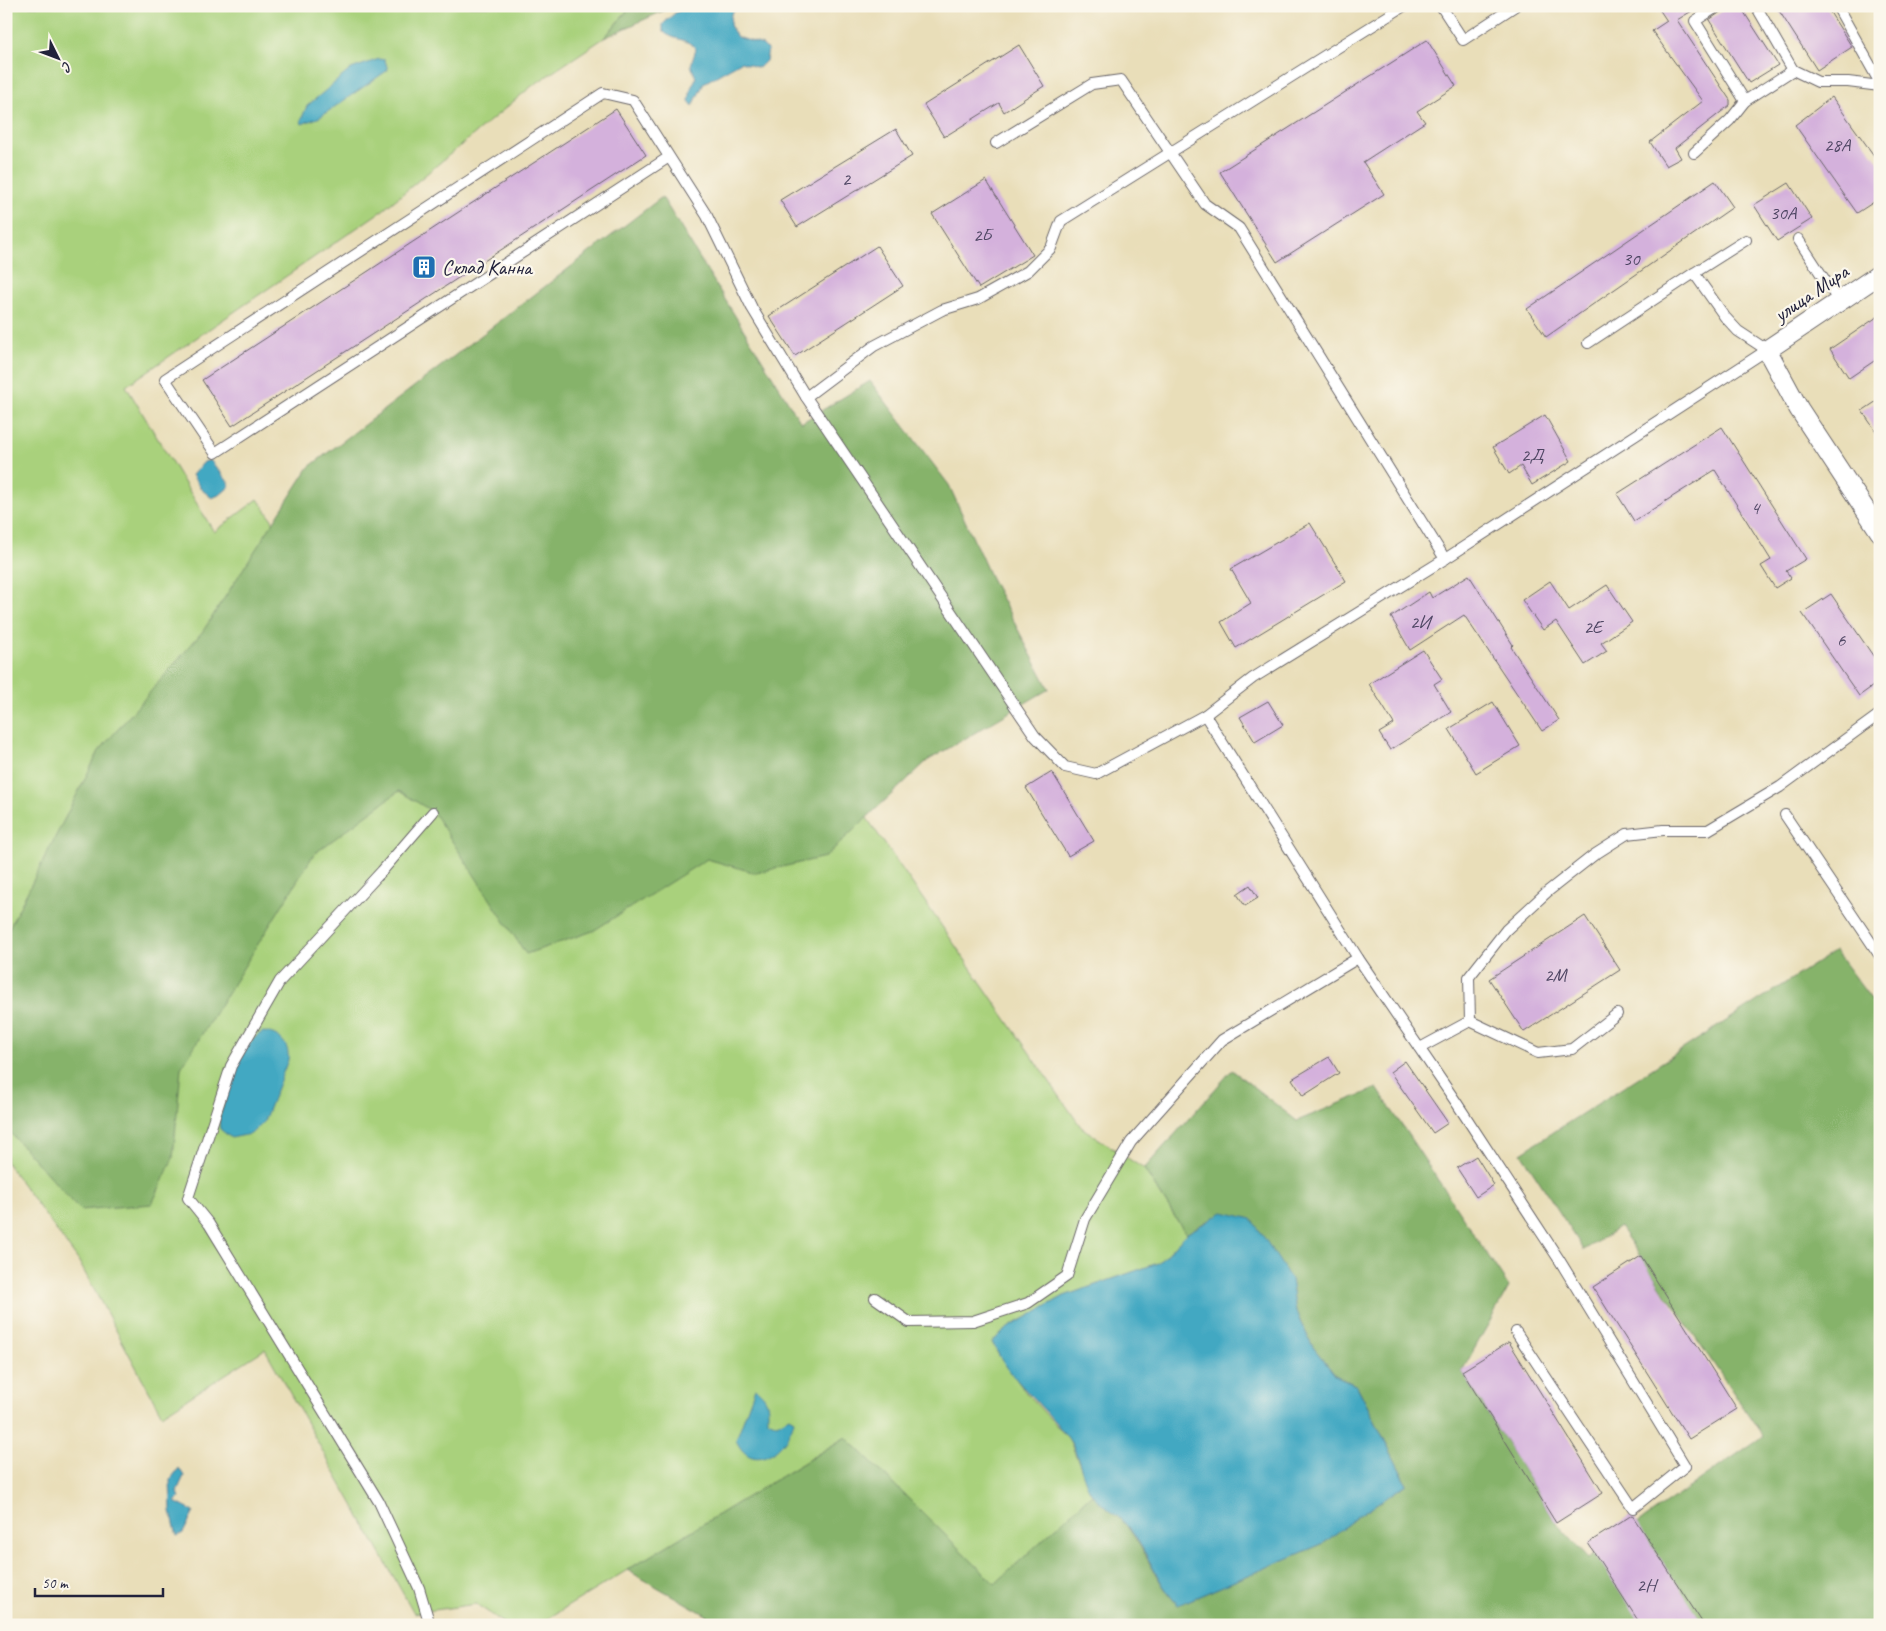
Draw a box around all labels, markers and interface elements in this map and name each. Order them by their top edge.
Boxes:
north arrow [32,32,82,82]
text: С [57,58,76,76]
house number: 28А [1824,133,1852,157]
house number: 2 [842,167,852,191]
house number: 30А [1770,201,1798,225]
house number: 2Б [973,223,994,247]
house number: 30 [1622,247,1641,271]
building icon: Склад Канна [411,254,437,280]
place label: Склад Канна [442,254,534,280]
street label: улица Мира [1767,258,1855,329]
house number: 2Д [1521,443,1545,467]
house number: 4 [1751,496,1762,520]
house number: 2И [1410,610,1433,634]
house number: 2Е [1584,615,1605,639]
house number: 6 [1837,628,1847,652]
house number: 2М [1544,963,1568,987]
scale bar [35,1566,162,1598]
house number: 2Н [1636,1573,1659,1597]
text: 50 m [42,1574,69,1593]

